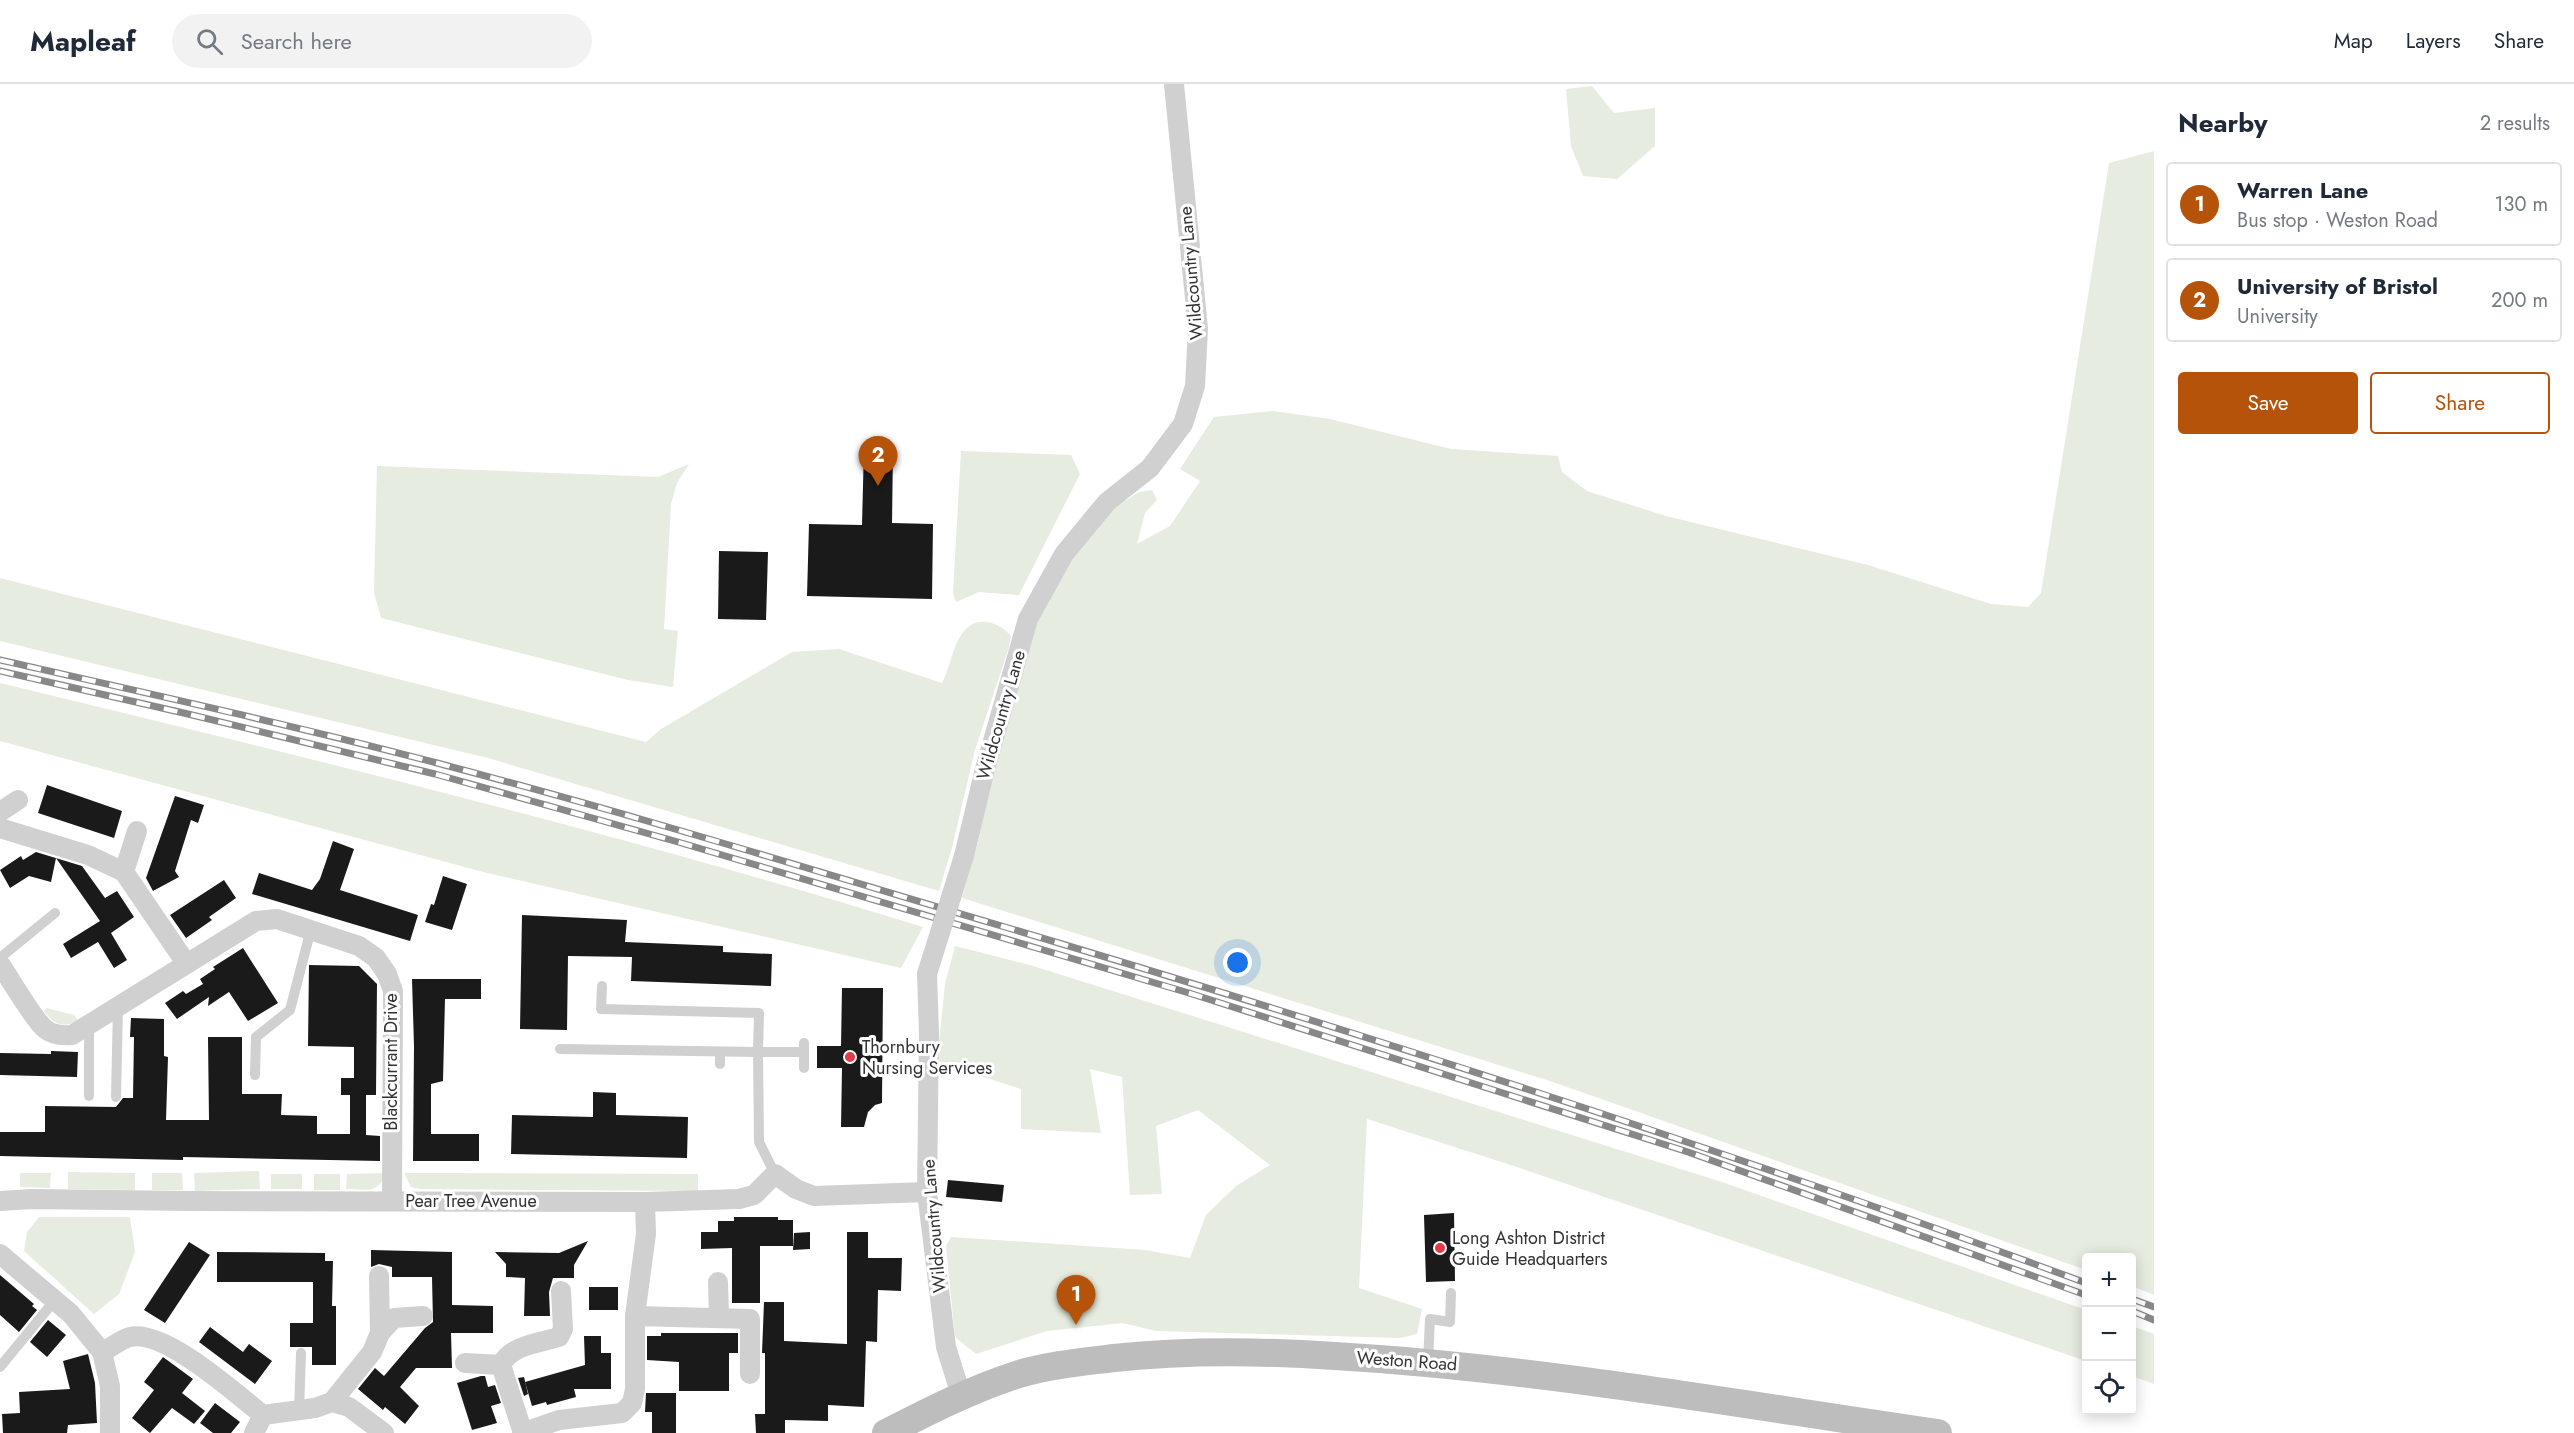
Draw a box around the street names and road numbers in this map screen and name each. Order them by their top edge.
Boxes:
street label: Wildcountry Lane [1172,205,1210,341]
street label: Wildcountry Lane [970,647,1032,783]
street label: Blackcurrant Drive [378,993,404,1131]
street label: Wildcountry Lane [915,1158,953,1294]
street label: Pear Tree Avenue [405,1188,537,1214]
street label: Weston Road [1356,1345,1458,1377]

